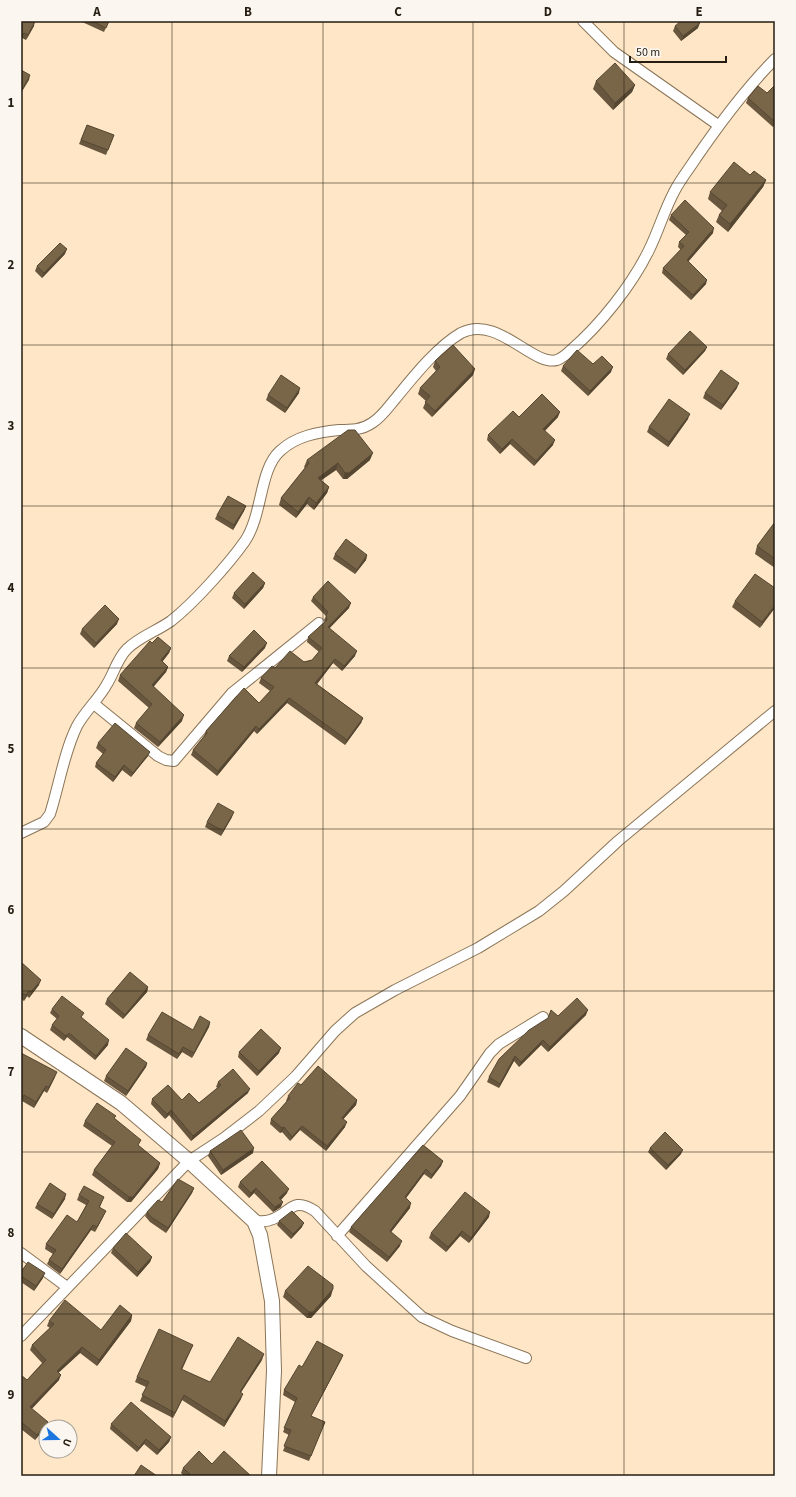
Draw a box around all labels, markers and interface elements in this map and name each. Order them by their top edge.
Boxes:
text: A [92,3,101,21]
text: B [244,3,252,21]
text: C [394,3,402,21]
text: D [544,3,552,21]
text: E [695,3,703,21]
scale bar [630,38,726,64]
text: 50 m [636,44,660,61]
text: 1 [8,94,15,112]
text: 2 [8,256,15,274]
text: 3 [8,417,15,435]
text: 4 [8,579,15,597]
text: 5 [8,740,15,758]
text: 6 [8,901,15,919]
text: 7 [8,1063,15,1081]
text: 8 [8,1224,15,1242]
text: 9 [8,1386,15,1404]
north arrow [38,1419,78,1459]
text: U [59,1436,75,1449]

